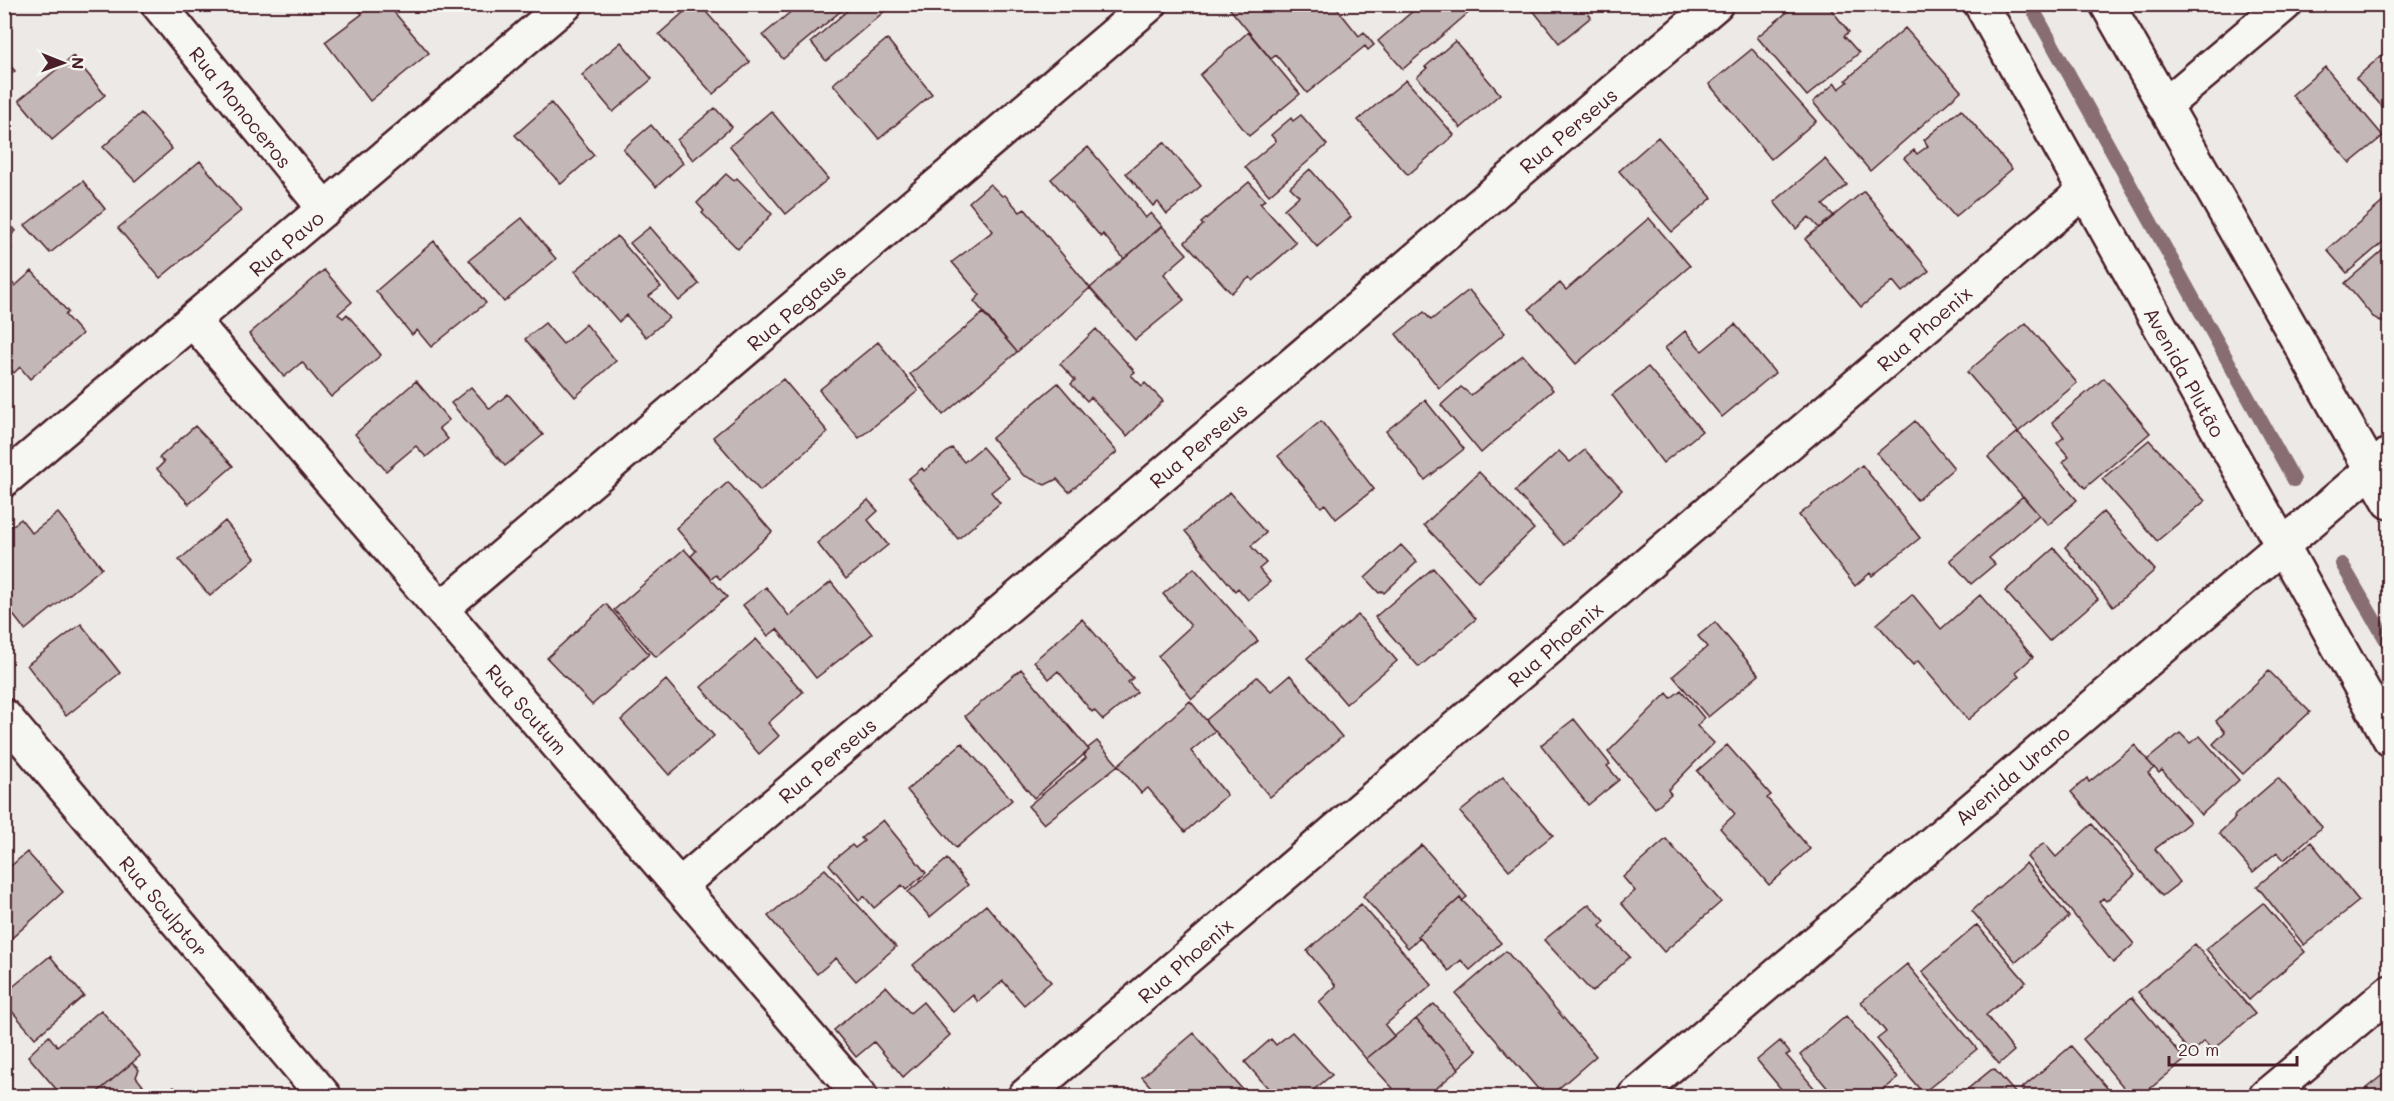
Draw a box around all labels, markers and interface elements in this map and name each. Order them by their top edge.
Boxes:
north arrow [33,33,93,93]
street label: Rua Monoceros [184,41,298,173]
text: N [68,57,89,70]
street label: Rua Perseus [1514,81,1622,179]
street label: Rua Pavo [243,204,329,282]
street label: Rua Pegasus [741,258,851,356]
street label: Rua Phoenix [1871,280,1977,376]
street label: Avenida Plutão [2139,302,2232,442]
street label: Rua Perseus [1144,396,1252,494]
street label: Rua Phoenix [1502,596,1608,692]
street label: Rua Scutum [480,658,574,760]
street label: Rua Perseus [773,711,881,809]
street label: Avenida Urano [1949,719,2075,831]
street label: Rua Sculptor [114,850,214,962]
street label: Rua Phoenix [1132,912,1238,1008]
scale bar [2169,1029,2296,1067]
text: 20 m [2178,1037,2219,1061]

